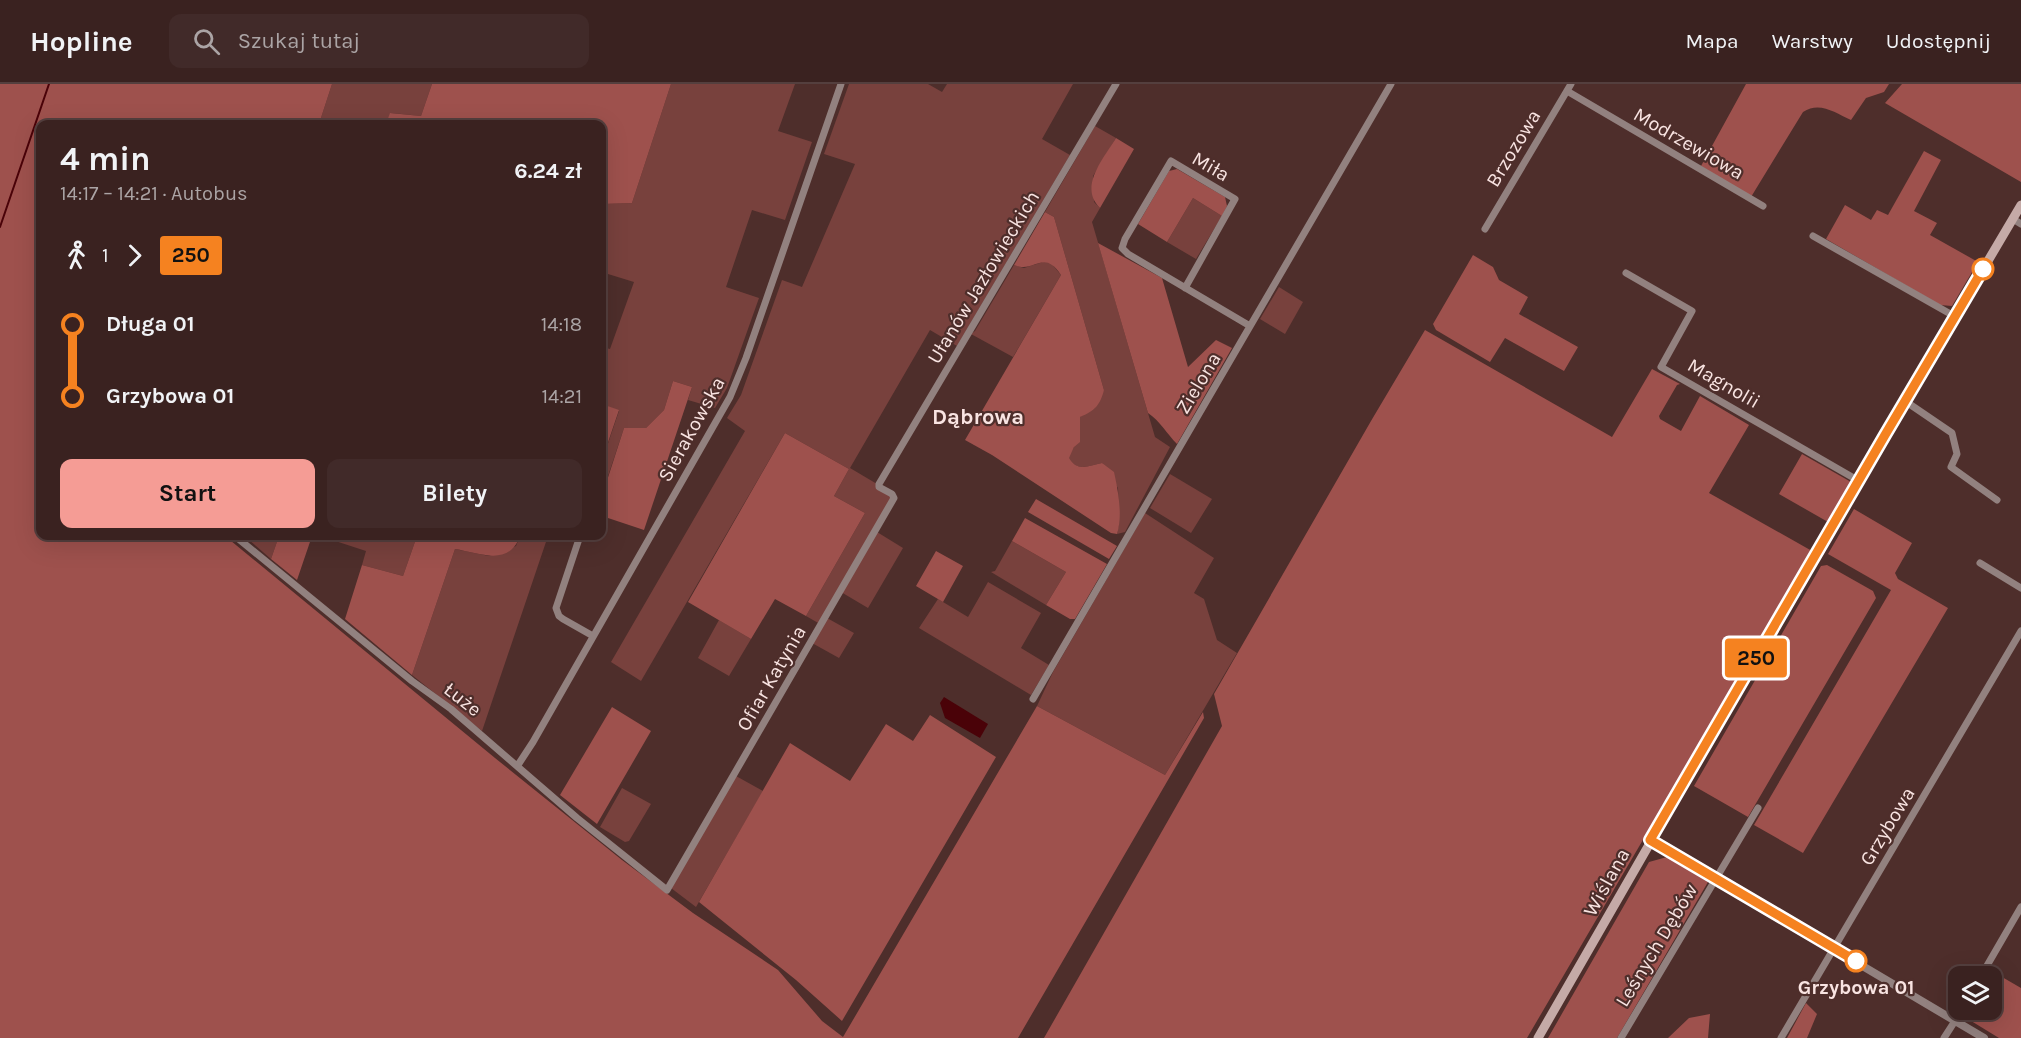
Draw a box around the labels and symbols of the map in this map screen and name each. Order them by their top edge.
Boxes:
street label: Modrzewiowa [1629,103,1748,184]
street label: Brzozowa [1481,105,1545,191]
street label: Miła [1188,147,1234,186]
street label: Ułanów Jazłowieckich [923,187,1044,368]
unlabelled marker [1972,258,1994,280]
street label: Zielona [1171,348,1226,418]
street label: Magnolii [1683,354,1764,413]
street label: Sierakowska [653,373,730,486]
district label: Dąbrowa [932,404,1024,430]
street label: Ofiar Katynia [732,622,811,735]
line badge: 250 [1722,638,1790,678]
street label: Łuże [439,678,486,721]
street label: Grzybowa [1855,783,1920,870]
street label: Wiślana [1578,844,1634,920]
street label: Leśnych Dębów [1611,879,1702,1011]
marker: Grzybowa 01 [1845,950,1867,972]
place label: Grzybowa 01 [1798,976,1914,999]

